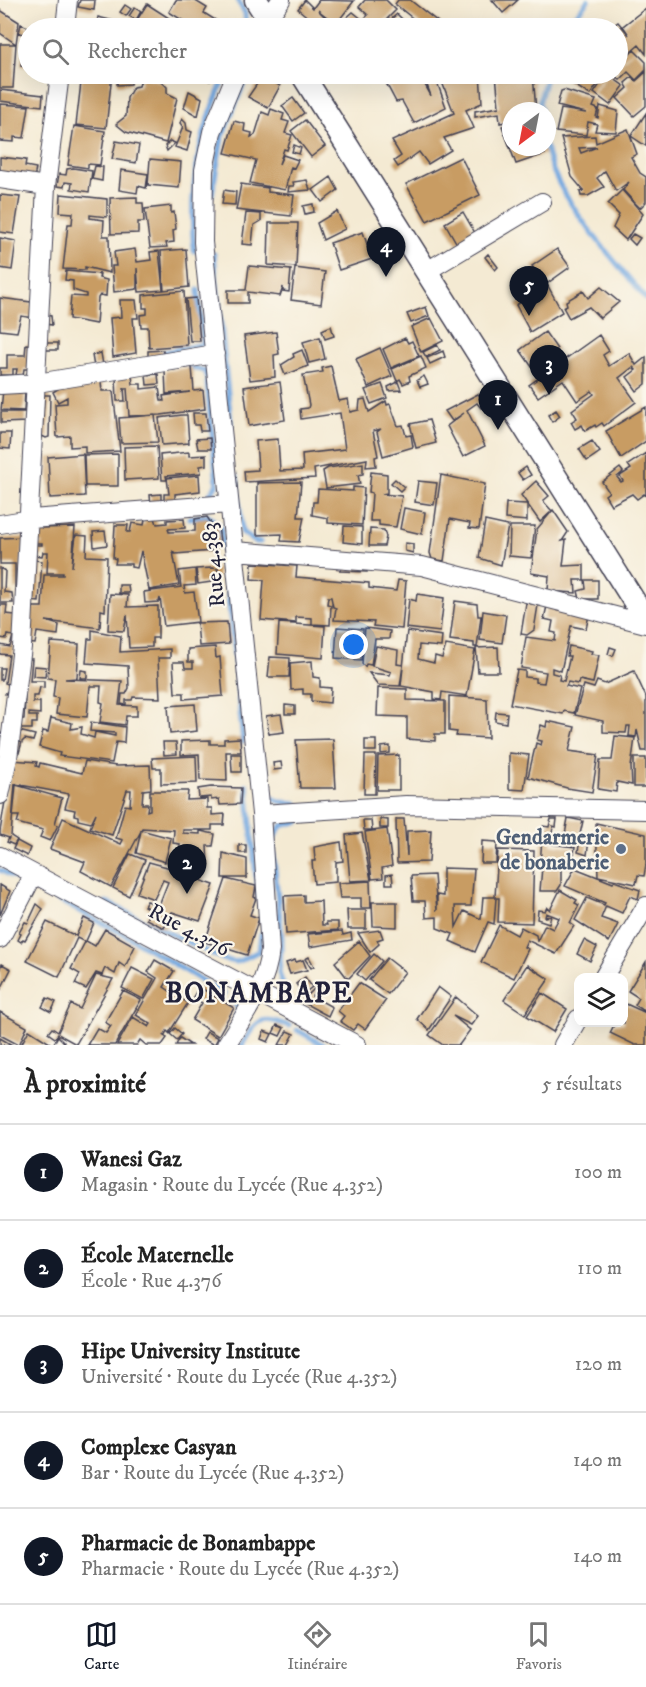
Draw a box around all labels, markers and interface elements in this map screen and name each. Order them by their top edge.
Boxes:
search box [18,18,628,84]
icon: search [39,35,72,68]
text: Rechercher [87,38,187,65]
north arrow [502,102,556,156]
pin: 4 [366,228,406,277]
pin: 5 [510,266,548,316]
pin: 3 [530,346,568,395]
pin: 1 [478,380,518,430]
street label: Rue 4.383 [196,521,231,608]
your location [339,630,368,659]
place label: Gendarmerie de bonaberie [496,824,609,876]
marker: Gendarmerie de bonaberie [614,842,628,856]
pin: 2 [168,844,207,894]
street label: Rue 4.376 [144,898,236,964]
map controls [574,973,628,1027]
button: layers [574,973,628,1027]
district label: BONAMBAPE [165,976,353,1011]
text: À proximité [24,1068,146,1101]
text: 5 résultats [542,1072,622,1097]
text: Wanesi Gaz [81,1146,182,1173]
text: 1 [40,1160,47,1185]
text: 100 m [574,1160,622,1185]
text: Magasin · Route du Lycée (Rue 4.352) [81,1173,383,1198]
text: École Maternelle [81,1242,234,1269]
text: 2 [39,1256,48,1281]
text: 110 m [577,1256,622,1281]
text: École · Rue 4.376 [81,1269,222,1294]
text: Hipe University Institute [81,1338,300,1365]
text: 3 [40,1352,47,1377]
text: 120 m [575,1352,622,1377]
text: Université · Route du Lycée (Rue 4.352) [81,1365,397,1390]
text: Complexe Casyan [81,1434,237,1461]
text: 4 [38,1448,49,1473]
text: 140 m [573,1448,622,1473]
text: Bar · Route du Lycée (Rue 4.352) [81,1461,344,1486]
text: Pharmacie de Bonambappe [81,1530,315,1557]
text: 5 [39,1544,48,1569]
text: 140 m [573,1544,622,1569]
text: Pharmacie · Route du Lycée (Rue 4.352) [81,1557,399,1582]
tab: Carte [84,1618,119,1674]
tab: Itinéraire [287,1618,347,1674]
tab: Favoris [516,1618,562,1674]

